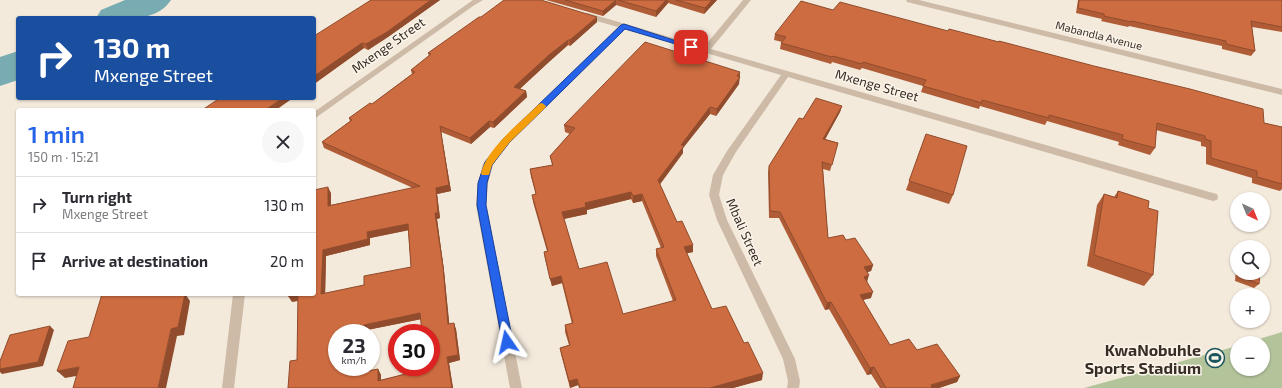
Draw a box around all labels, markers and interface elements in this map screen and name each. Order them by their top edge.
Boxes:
street label: Mxenge Street [348,14,428,76]
street label: Mabandla Avenue [1054,18,1144,52]
text: 130 m [94,30,170,64]
pin [674,30,708,64]
icon: right [28,32,80,84]
icon: arrive [680,36,702,58]
text: Mxenge Street [94,64,213,86]
street label: Mxenge Street [834,65,921,105]
text: 1 min [28,119,85,148]
button: close [262,121,304,163]
text: 150 m · 15:21 [28,149,99,165]
text: Turn right [62,188,132,206]
north arrow [1230,192,1270,232]
map controls [1230,192,1270,376]
icon: right [28,194,50,216]
text: 130 m [264,196,304,214]
street label: Mbali Street [723,196,767,268]
text: Mxenge Street [62,206,148,222]
button: search [1230,240,1270,280]
icon: arrive [28,250,50,272]
text: Arrive at destination [62,252,208,270]
text: 20 m [270,252,304,270]
button: + [1230,288,1270,328]
position arrow [486,321,528,363]
speed limit sign: 30 [388,324,440,376]
text: 23 [343,333,365,357]
button: − [1230,336,1270,376]
place label: KwaNobuhle Sports Stadium [1085,340,1201,377]
sports icon: KwaNobuhle Sports Stadium [1204,347,1226,369]
text: km/h [342,354,366,366]

